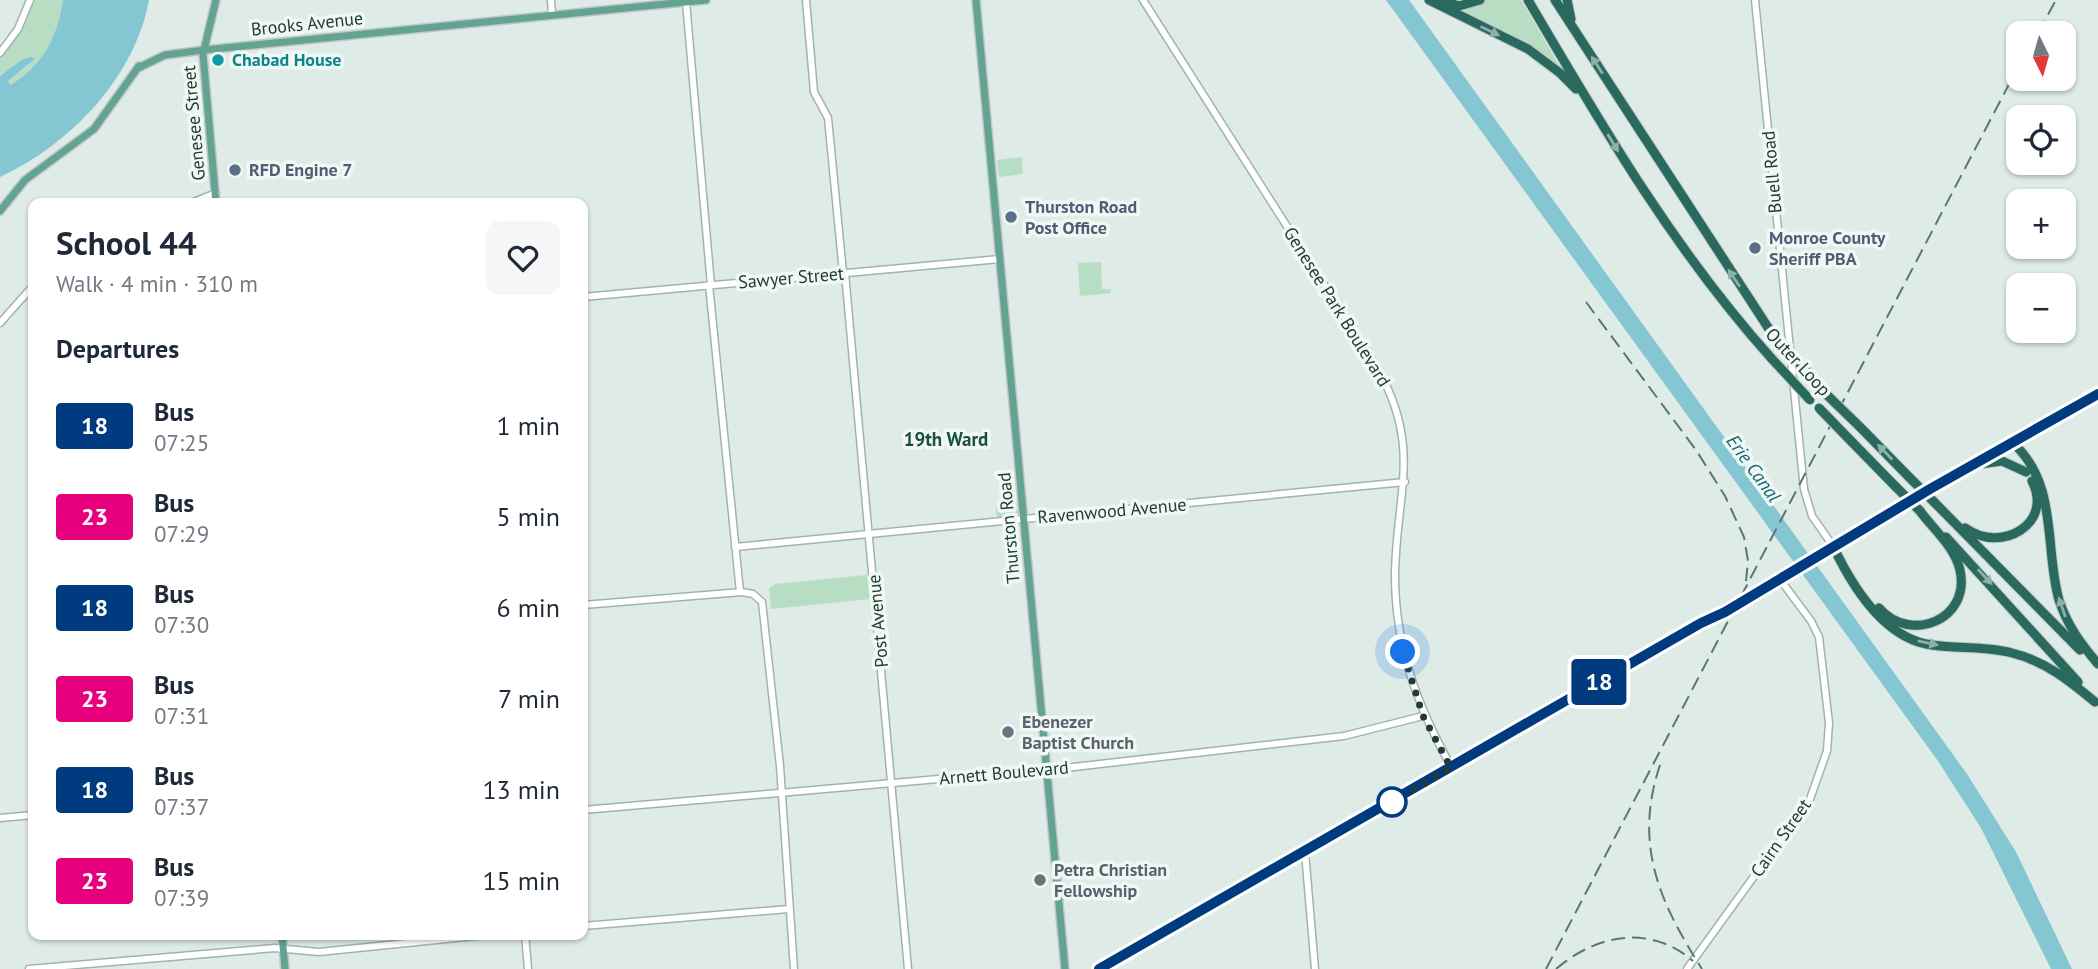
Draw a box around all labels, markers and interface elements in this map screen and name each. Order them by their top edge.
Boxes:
street label: Brooks Avenue [250,6,364,41]
north arrow [2006,21,2076,91]
map controls [2006,21,2076,343]
one-way arrow [1480,25,1500,36]
place label: Chabad House [232,48,341,71]
marker: Chabad House [210,52,226,68]
one-way arrow [1591,56,1604,75]
street label: Genesee Street [177,64,210,182]
button: locate [2006,105,2076,175]
street label: Buell Road [1756,130,1787,214]
one-way arrow [1606,133,1619,153]
place label: RFD Engine 7 [249,158,352,181]
marker: RFD Engine 7 [227,162,243,178]
button: + [2006,189,2076,259]
place label: Thurston Road Post Office [1025,195,1137,239]
marker: Thurston Road Post Office [1003,209,1019,225]
text: School 44 [56,221,197,264]
button: heart [486,221,560,295]
street label: Genesee Park Boulevard [1279,223,1396,391]
place label: Monroe County Sheriff PBA [1769,226,1886,270]
marker: Monroe County Sheriff PBA [1747,240,1763,256]
street label: Sawyer Street [737,261,845,294]
text: Walk · 4 min · 310 m [56,269,258,298]
one-way arrow [1727,269,1741,287]
button: − [2006,273,2076,343]
street label: Outer Loop [1761,323,1836,401]
text: Departures [56,332,179,365]
text: Bus [154,395,194,428]
text: 1 min [497,409,560,442]
text: 18 [81,410,108,441]
district label: 19th Ward [904,427,988,451]
text: 07:25 [154,428,209,457]
water label: Erie Canal [1721,429,1787,507]
one-way arrow [1876,444,1893,461]
street label: Thurston Road [992,471,1025,585]
text: Bus [154,486,194,519]
street label: Ravenwood Avenue [1037,493,1187,528]
text: 5 min [497,500,560,533]
text: 23 [81,501,108,532]
text: 07:29 [154,519,209,548]
one-way arrow [1977,568,1993,585]
street label: Post Avenue [862,574,893,668]
text: Bus [154,577,194,610]
text: 6 min [497,591,560,624]
text: 18 [81,592,108,623]
one-way arrow [2056,597,2067,618]
text: 07:30 [154,610,209,639]
your location [1385,634,1420,669]
one-way arrow [1917,638,1939,649]
line badge: 18 [1568,659,1630,705]
text: 18 [1585,666,1613,697]
text: Bus [154,668,194,701]
text: 7 min [498,682,560,715]
text: 23 [81,683,108,714]
text: 07:31 [154,701,209,730]
place label: Ebenezer Baptist Church [1022,710,1134,754]
marker: Ebenezer Baptist Church [1000,724,1016,740]
street label: Arnett Boulevard [938,755,1070,790]
text: Bus [154,759,194,792]
text: 13 min [482,773,560,806]
text: 18 [81,774,108,805]
unlabelled marker [1377,787,1407,817]
text: 07:37 [154,792,209,821]
street label: Cairn Street [1745,794,1816,881]
text: Bus [154,850,194,883]
place label: Petra Christian Fellowship [1054,858,1167,902]
text: 15 min [482,864,560,897]
text: 23 [81,865,108,896]
marker: Petra Christian Fellowship [1032,872,1048,888]
text: 07:39 [154,883,209,912]

